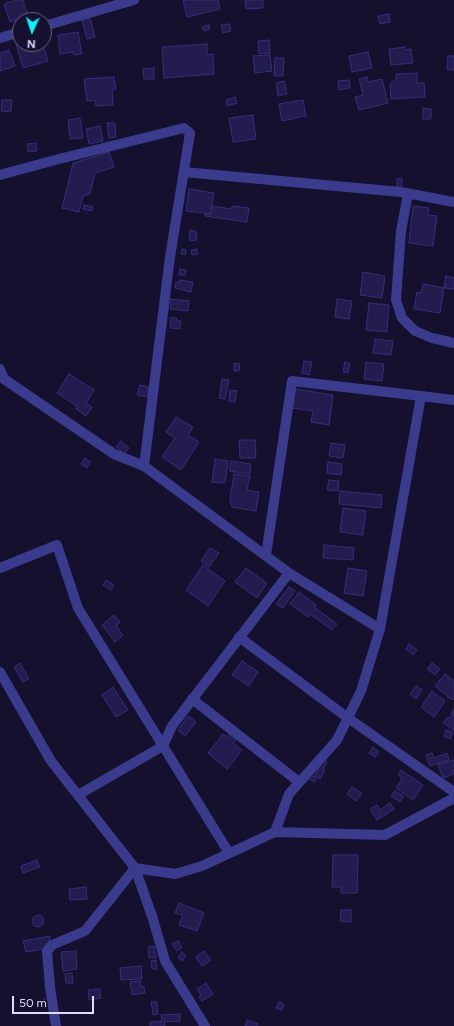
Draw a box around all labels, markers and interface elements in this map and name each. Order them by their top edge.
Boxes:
north arrow [12,12,52,52]
text: N [27,37,36,50]
scale bar [14,988,96,1014]
text: 50 m [19,996,47,1010]

